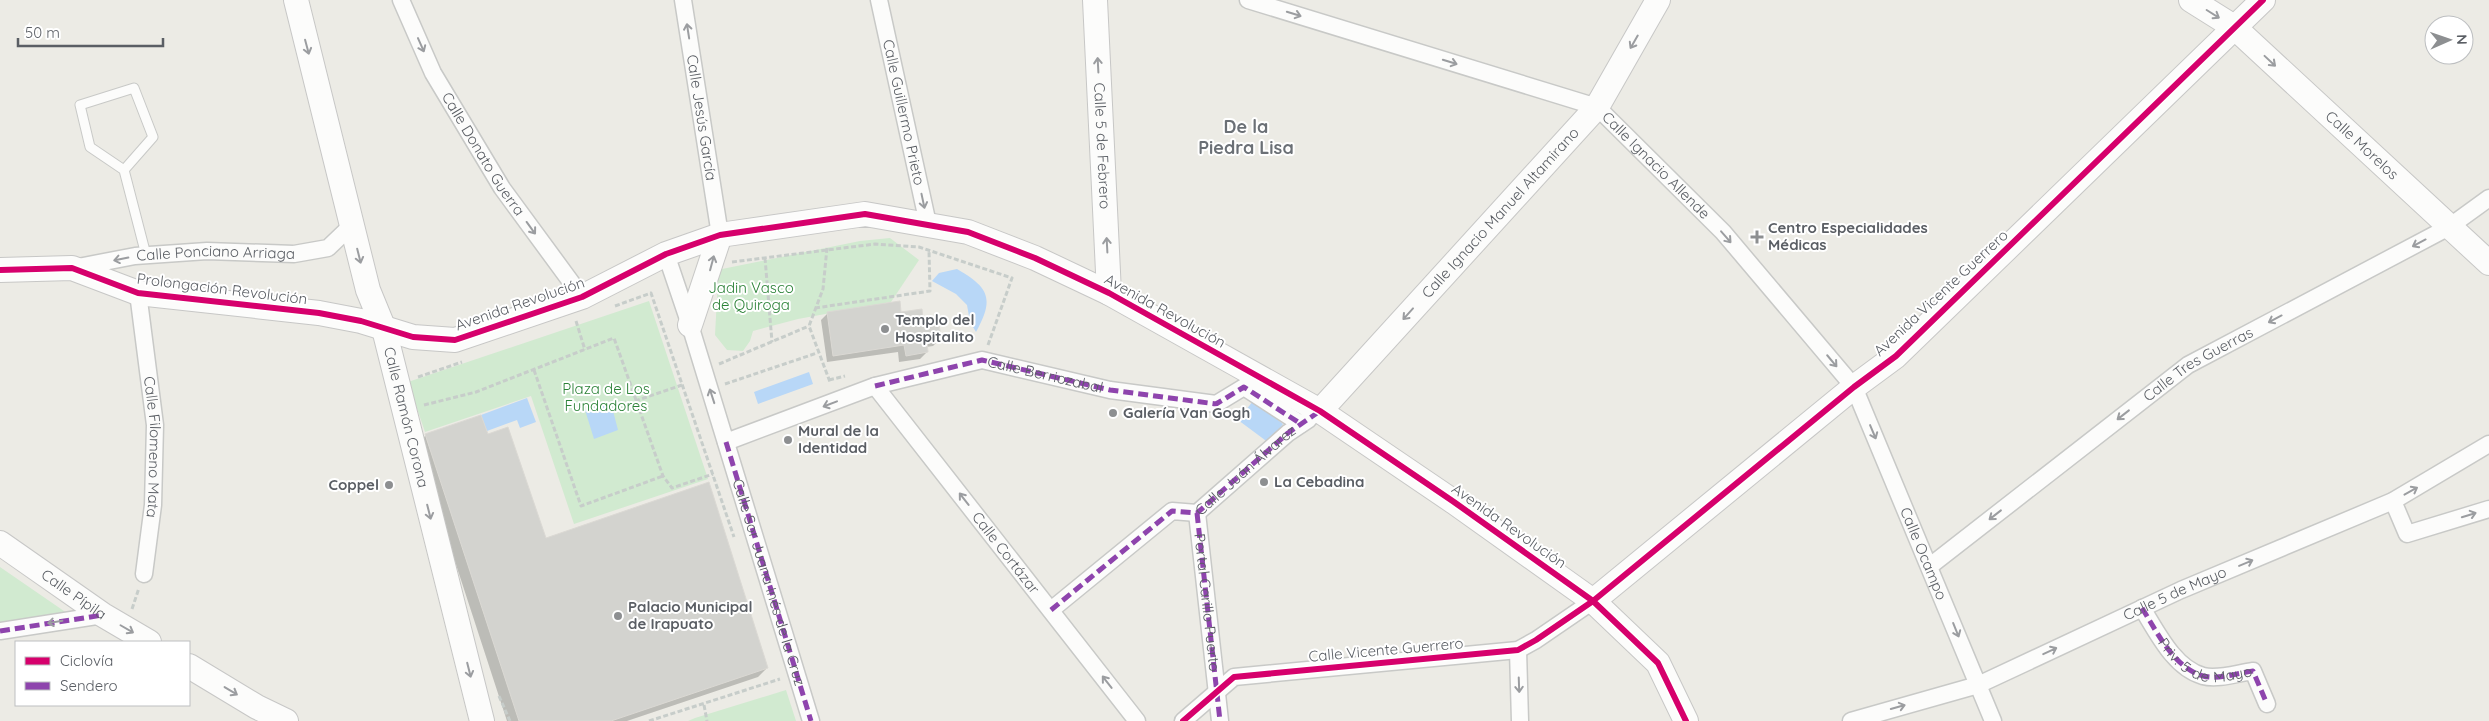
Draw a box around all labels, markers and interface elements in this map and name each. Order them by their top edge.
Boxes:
one-way arrow [2206,8,2220,19]
one-way arrow [1286,10,1302,20]
scale bar [18,15,162,47]
north arrow [2424,15,2474,65]
text: 50 m [25,23,60,42]
one-way arrow [683,23,693,39]
text: N [2453,34,2471,45]
one-way arrow [1629,35,1639,50]
one-way arrow [416,37,426,52]
street label: Calle Guillermo Prieto [879,37,929,187]
one-way arrow [302,39,312,55]
street label: Calle Jesús García [683,53,721,182]
one-way arrow [2264,55,2277,67]
one-way arrow [1094,57,1103,73]
one-way arrow [1441,57,1457,67]
street label: Calle 5 de Febrero [1090,82,1115,209]
street label: Calle Donato Guerra [438,89,529,219]
street label: Calle Morelos [2322,106,2403,184]
street label: Calle Ignacio Allende [1598,107,1714,223]
district label: De la Piedra Lisa [1198,115,1294,159]
street label: Calle Ignacio Manuel Altamirano [1417,123,1583,302]
one-way arrow [919,193,928,209]
place label: Centro Especialidades Médicas [1768,218,1928,254]
one-way arrow [526,221,536,235]
street label: Avenida Vicente Guerrero [1869,225,2012,360]
one-way arrow [1721,230,1732,243]
marker: Centro Especialidades Médicas [1750,230,1764,244]
one-way arrow [1102,237,1111,253]
one-way arrow [2411,238,2426,248]
street label: Calle Ponciano Arriaga [136,241,295,265]
one-way arrow [355,247,365,263]
one-way arrow [113,254,129,264]
one-way arrow [707,256,717,272]
street label: Prolongación Revolución [136,269,308,308]
street label: Avenida Revolución [1101,269,1229,352]
street label: Avenida Revolución [453,272,587,335]
park label: Jadin Vasco de Quiroga [708,278,794,314]
one-way arrow [1402,308,1414,321]
place label: Templo del Hospitalito [895,310,974,346]
one-way arrow [2268,315,2283,324]
street label: Calle Tres Guerras [2139,322,2256,405]
marker: Templo del Hospitalito [879,323,891,335]
street label: Calle Ramón Corona [380,345,433,489]
street label: Calle Berriozabal [986,352,1105,397]
one-way arrow [1826,354,1838,367]
street label: Calle Filomeno Mata [140,375,165,519]
park label: Plaza de Los Fundadores [562,379,650,415]
one-way arrow [706,388,716,404]
one-way arrow [823,400,838,409]
place label: Galería Van Gogh [1123,403,1250,422]
marker: Galería Van Gogh [1107,407,1119,419]
one-way arrow [2117,409,2130,420]
place label: Mural de la Identidad [798,421,879,457]
street label: Calle Juán Álvarez [1191,421,1299,519]
one-way arrow [1869,424,1878,439]
marker: Mural de la Identidad [782,434,794,446]
place label: La Cebadina [1274,472,1364,491]
place label: Coppel [328,475,379,494]
street label: Calle Sor Juana Inés de la Cruz [729,476,810,688]
marker: La Cebadina [1258,476,1270,488]
marker: Coppel [383,479,395,491]
street label: Avenida Revolución [1448,479,1570,572]
one-way arrow [2403,486,2418,495]
one-way arrow [959,492,969,506]
one-way arrow [425,504,435,520]
street label: Calle Ocampo [1896,504,1952,603]
street label: Calle Cortázar [968,508,1044,598]
one-way arrow [1988,510,2002,520]
one-way arrow [2461,510,2477,520]
street label: Portal Carillo Puerto [1190,532,1224,673]
one-way arrow [2238,557,2253,567]
street label: Calle 5 de Mayo [2120,562,2229,625]
street label: Calle Pípila [38,565,110,624]
place label: Palacio Municipal de Irapuato [628,597,753,633]
marker: Palacio Municipal de Irapuato [612,610,624,622]
one-way arrow [47,618,63,628]
one-way arrow [1952,622,1961,637]
one-way arrow [120,625,134,635]
street label: Calle Vicente Guerrero [1308,633,1464,666]
street label: Priv. 5 de Mayo [2154,634,2254,686]
legend [15,641,190,706]
one-way arrow [2042,646,2057,655]
text: Ciclovía [60,651,113,670]
one-way arrow [465,661,475,677]
text: Sendero [60,676,118,695]
one-way arrow [1102,676,1113,689]
one-way arrow [1514,677,1524,693]
one-way arrow [223,686,237,696]
one-way arrow [1890,702,1906,712]

